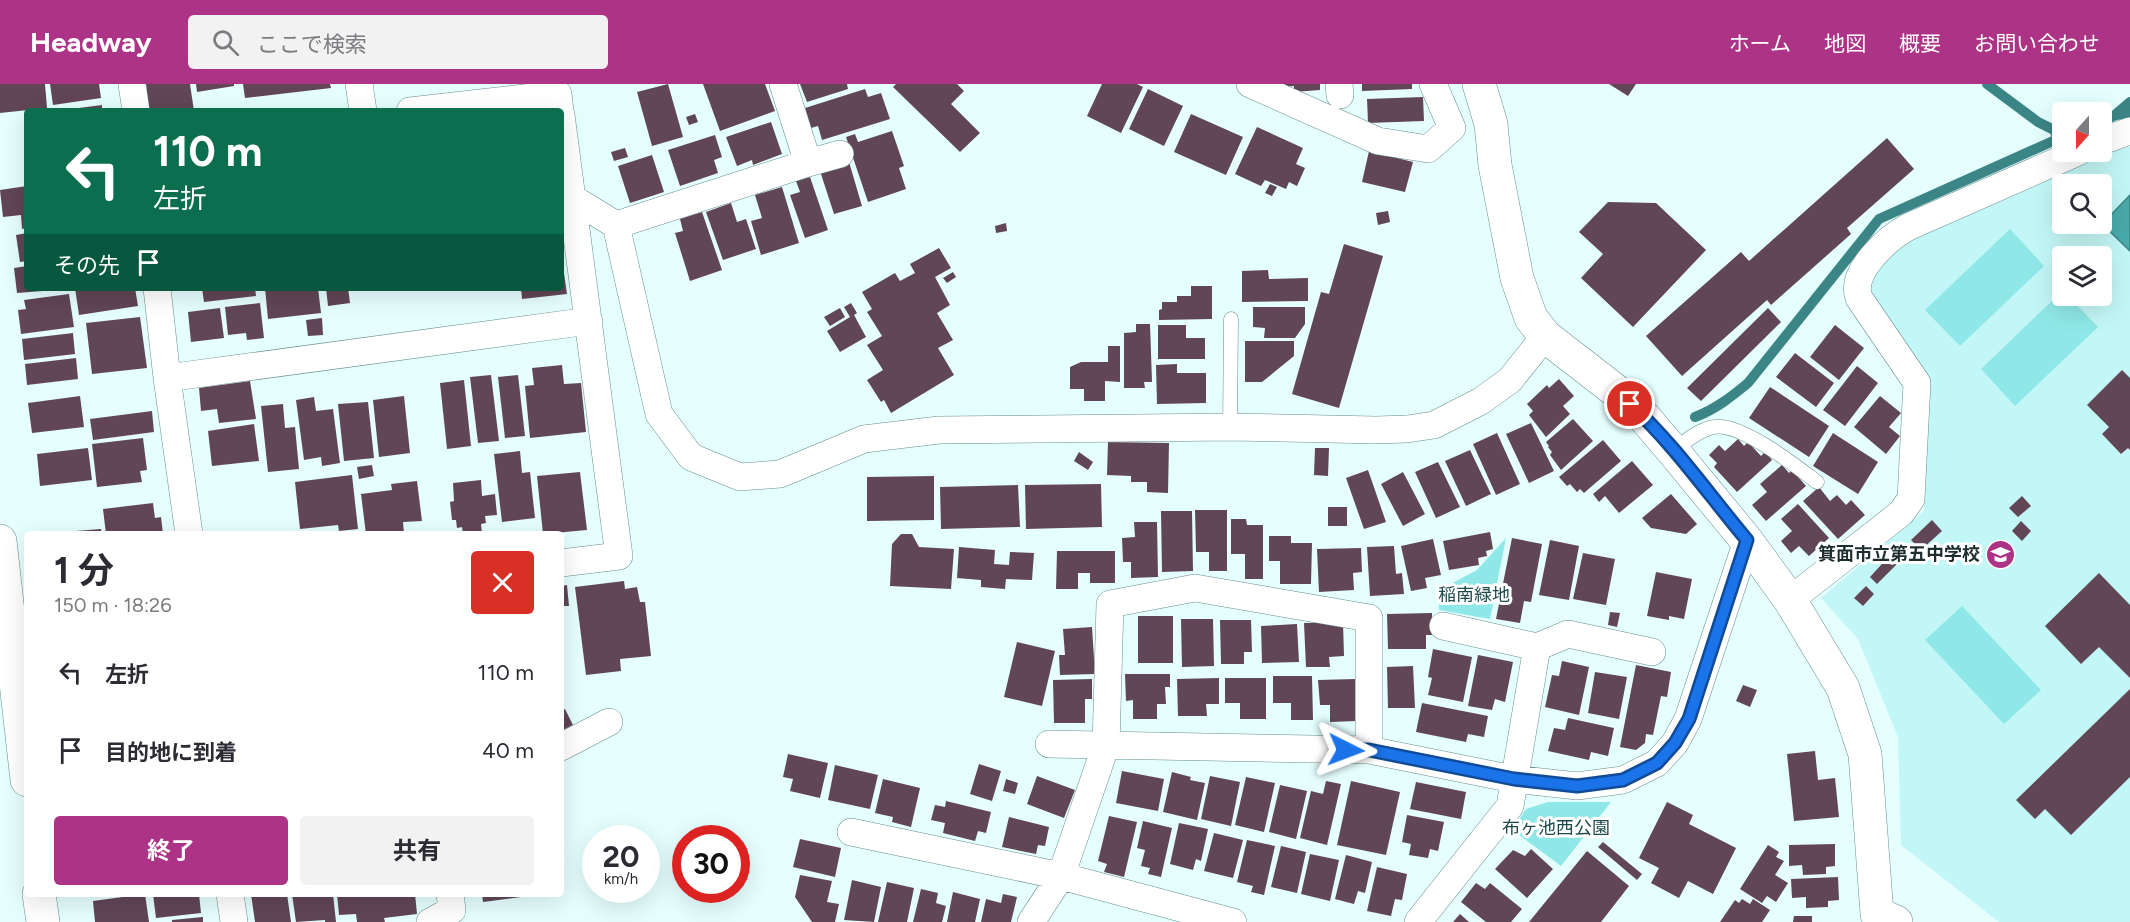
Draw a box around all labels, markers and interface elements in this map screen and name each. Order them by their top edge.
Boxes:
search box [188,15,608,69]
text: Headway [30,25,152,59]
icon: search [209,26,242,59]
text: ここで検索 [257,31,367,58]
text: ホーム [1729,31,1791,56]
text: 地図 [1824,31,1866,56]
text: 概要 [1899,31,1941,56]
text: お問い合わせ [1974,31,2100,56]
north arrow [2052,102,2112,162]
map controls [2052,102,2112,306]
text: 110 m [153,126,262,177]
icon: left [54,132,132,210]
button: search [2052,174,2112,234]
text: 左折 [153,182,207,215]
icon: arrive [132,246,165,279]
button: layers [2052,246,2112,306]
text: その先 [54,252,120,279]
pin [1604,378,1655,429]
icon: arrive [1613,387,1646,420]
school or university icon: 箕面市立第五中学校 [1985,538,2017,570]
place label: 箕面市立第五中学校 [1818,543,1980,565]
text: 1 分 [54,549,114,592]
button: close [471,551,534,614]
park label: 稲南緑地 [1438,584,1510,606]
text: 150 m · 18:26 [54,593,172,617]
icon: left [54,656,87,689]
text: 110 m [478,659,534,686]
text: 左折 [105,661,149,688]
position arrow [1314,718,1378,782]
icon: arrive [54,734,87,767]
text: 40 m [482,737,534,764]
text: 目的地に到着 [105,739,237,766]
button: 終了 [54,816,288,885]
button: 共有 [300,816,534,885]
park label: 布ヶ池西公園 [1502,817,1610,839]
speed limit sign: 30 [672,825,750,903]
text: 20 [603,838,639,875]
text: km/h [604,870,638,888]

